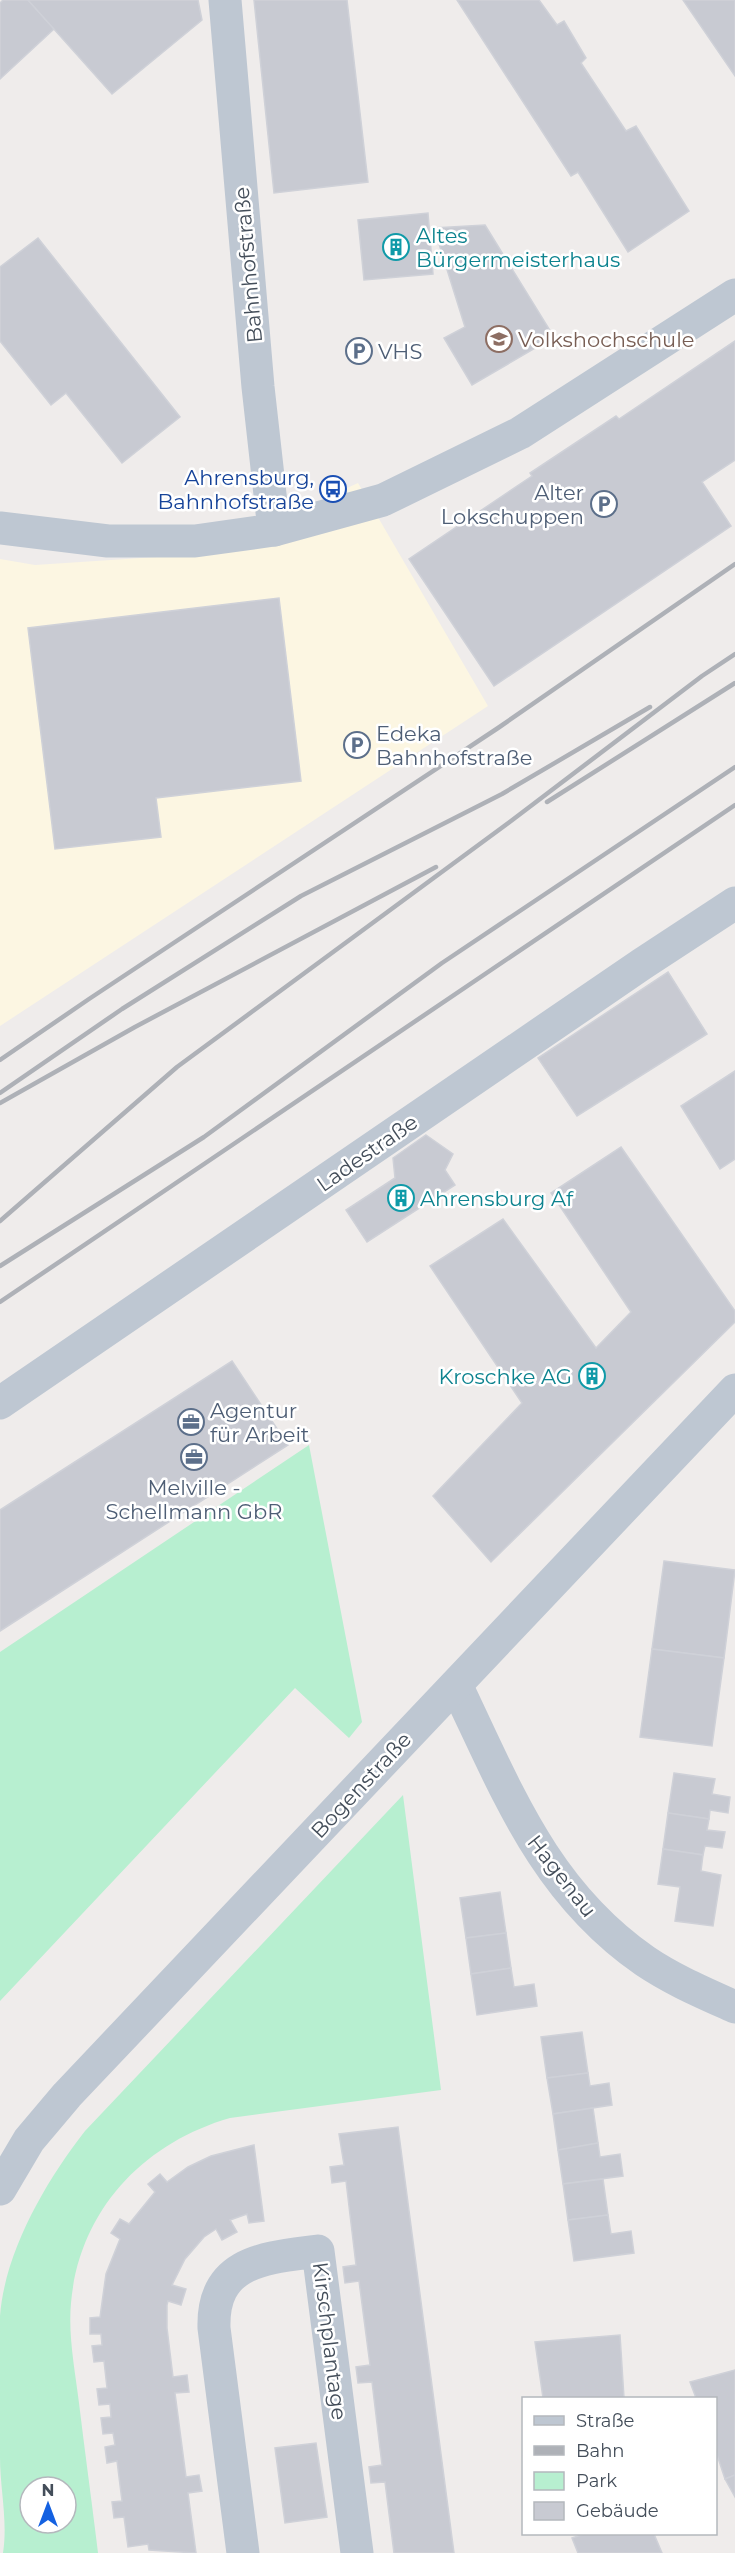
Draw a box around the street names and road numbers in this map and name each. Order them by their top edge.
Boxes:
street label: Bahnhofstraße [229,186,267,344]
street label: Ladestraße [312,1109,422,1197]
street label: Bogenstraße [306,1727,416,1843]
street label: Hagenau [522,1830,602,1922]
street label: Kirschplantage [308,2261,352,2421]

